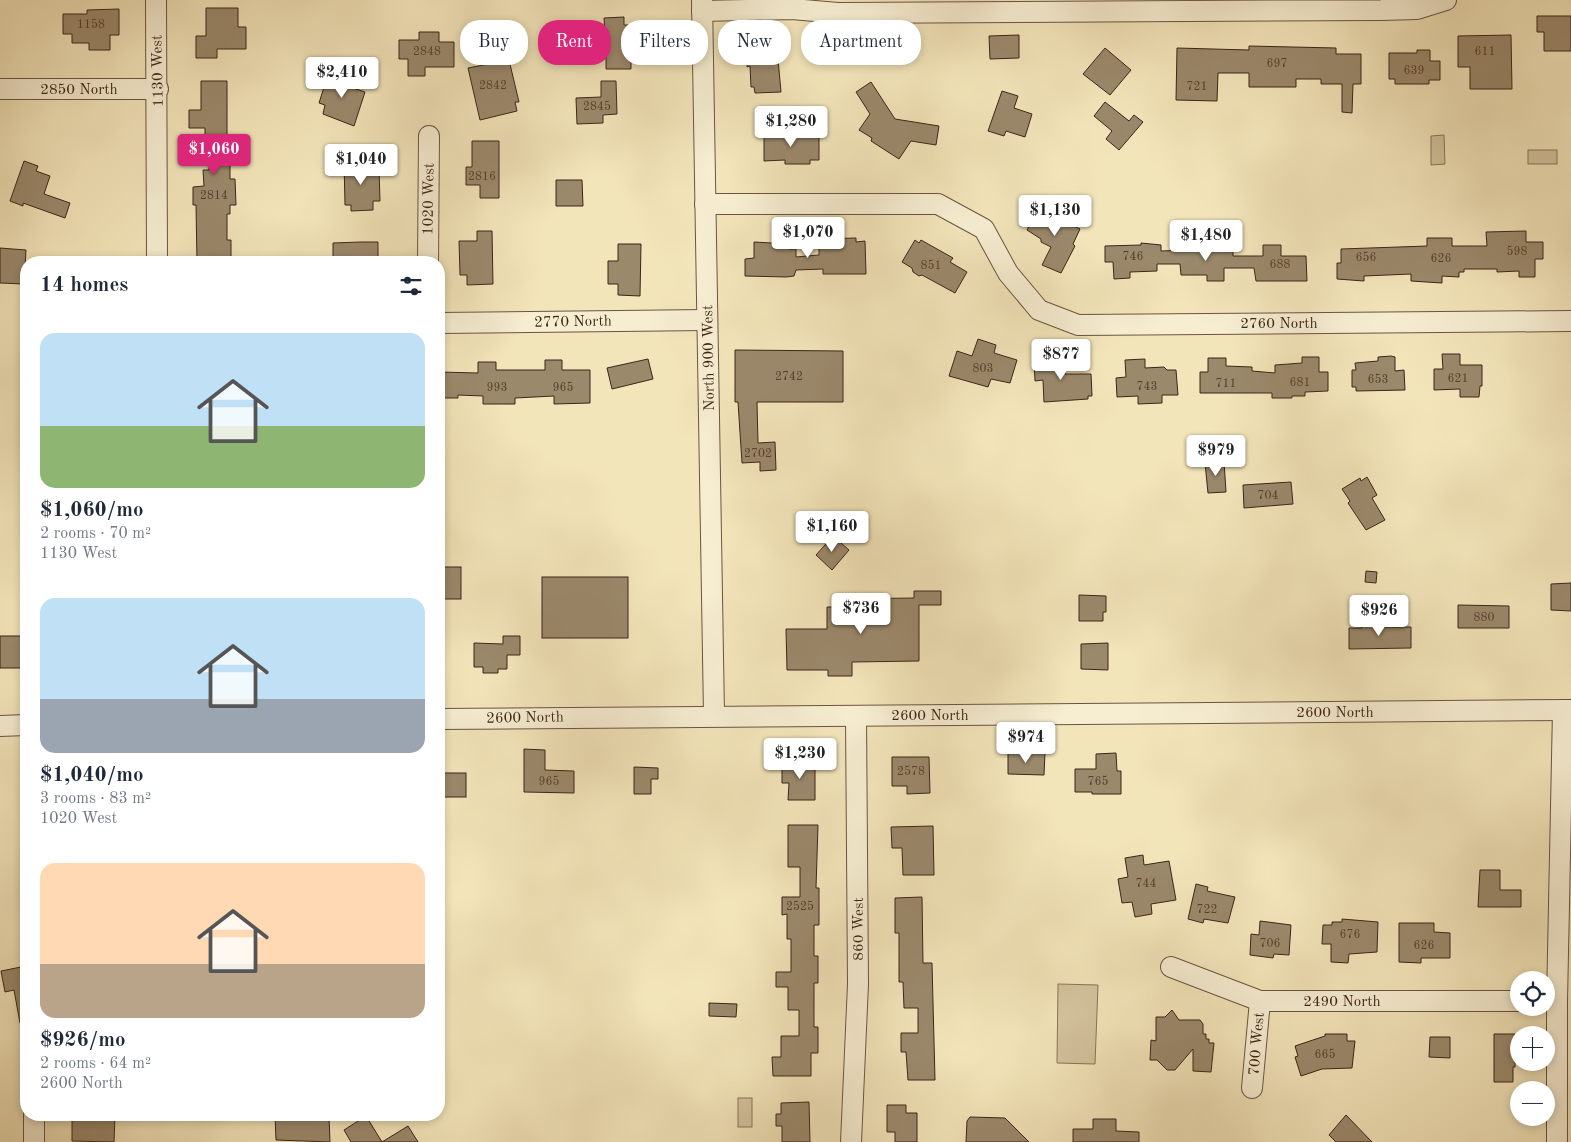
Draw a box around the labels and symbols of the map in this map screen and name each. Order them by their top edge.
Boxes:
house number: 1158 [77,18,105,31]
street label: 1130 West [150,35,167,107]
house number: 2848 [413,46,441,58]
house number: 611 [1475,46,1495,58]
pin: $2,410 [301,56,383,99]
house number: 697 [1267,58,1287,70]
house number: 639 [1404,65,1424,77]
house number: 2842 [479,80,507,92]
house number: 721 [1187,81,1207,93]
street label: 2850 North [40,83,118,98]
house number: 2845 [583,100,611,113]
pin: $1,280 [750,106,832,148]
pin: $1,060 [173,134,255,176]
pin: $1,040 [320,144,402,186]
street label: 1020 West [421,163,438,235]
house number: 2816 [468,171,496,183]
house number: 2814 [200,190,228,202]
pin: $1,130 [1014,194,1096,237]
pin: $1,070 [767,216,849,259]
pin: $1,480 [1165,220,1247,262]
house number: 598 [1507,245,1527,258]
house number: 746 [1123,251,1143,263]
house number: 656 [1356,251,1376,264]
house number: 626 [1431,253,1451,265]
house number: 851 [921,259,941,272]
house number: 688 [1270,259,1290,271]
street label: North 900 West [701,305,718,411]
street label: 2770 North [534,314,612,331]
street label: 2760 North [1240,317,1318,332]
pin: $877 [1031,338,1091,381]
house number: 803 [973,363,993,375]
house number: 2742 [775,371,803,383]
house number: 653 [1368,373,1388,386]
house number: 621 [1448,373,1468,385]
house number: 681 [1290,377,1310,389]
house number: 711 [1216,378,1236,390]
house number: 965 [553,381,573,394]
house number: 743 [1137,381,1157,393]
house number: 993 [487,382,507,394]
pin: $979 [1186,434,1246,477]
house number: 2702 [744,448,772,460]
house number: 704 [1258,490,1278,502]
pin: $1,160 [791,510,873,553]
pin: $736 [831,592,891,635]
pin: $926 [1349,594,1409,637]
house number: 880 [1474,612,1494,624]
street label: 2600 North [1296,706,1374,721]
street label: 2600 North [891,709,969,724]
street label: 2600 North [486,710,564,727]
pin: $974 [996,722,1056,764]
pin: $1,230 [759,738,841,780]
house number: 2578 [897,765,925,778]
house number: 965 [539,775,559,788]
house number: 765 [1088,775,1108,788]
house number: 744 [1136,878,1156,890]
street label: 860 West [852,897,867,961]
house number: 2525 [786,900,814,913]
house number: 722 [1197,904,1217,916]
house number: 676 [1340,929,1360,941]
house number: 706 [1260,938,1280,950]
house number: 626 [1414,940,1434,952]
street label: 2490 North [1303,995,1381,1010]
street label: 700 West [1247,1012,1268,1076]
house number: 665 [1315,1048,1335,1061]

